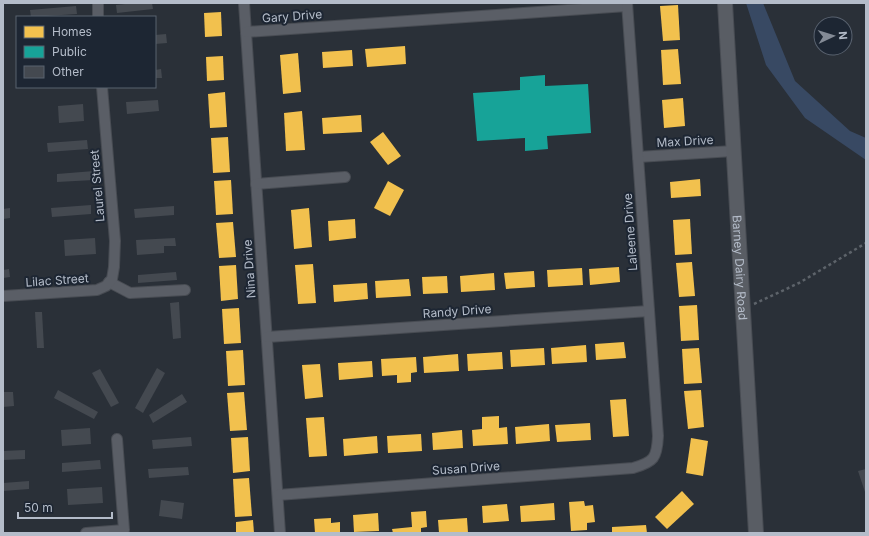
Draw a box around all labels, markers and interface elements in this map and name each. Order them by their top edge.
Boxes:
street label: Gary Drive [261,6,323,26]
legend [16,16,156,88]
north arrow [813,16,853,56]
text: Homes [52,24,92,39]
text: N [836,31,850,40]
text: Public [52,44,87,59]
text: Other [52,64,84,79]
street label: Max Drive [656,132,714,150]
street label: Laurel Street [86,149,108,223]
street label: Laleene Drive [620,193,640,271]
street label: Barney Dairy Road [730,214,751,321]
street label: Nina Drive [239,239,259,299]
street label: Lilac Street [25,270,89,290]
street label: Randy Drive [422,301,492,321]
street label: Susan Drive [432,458,500,478]
scale bar [18,494,112,520]
text: 50 m [24,500,53,515]

